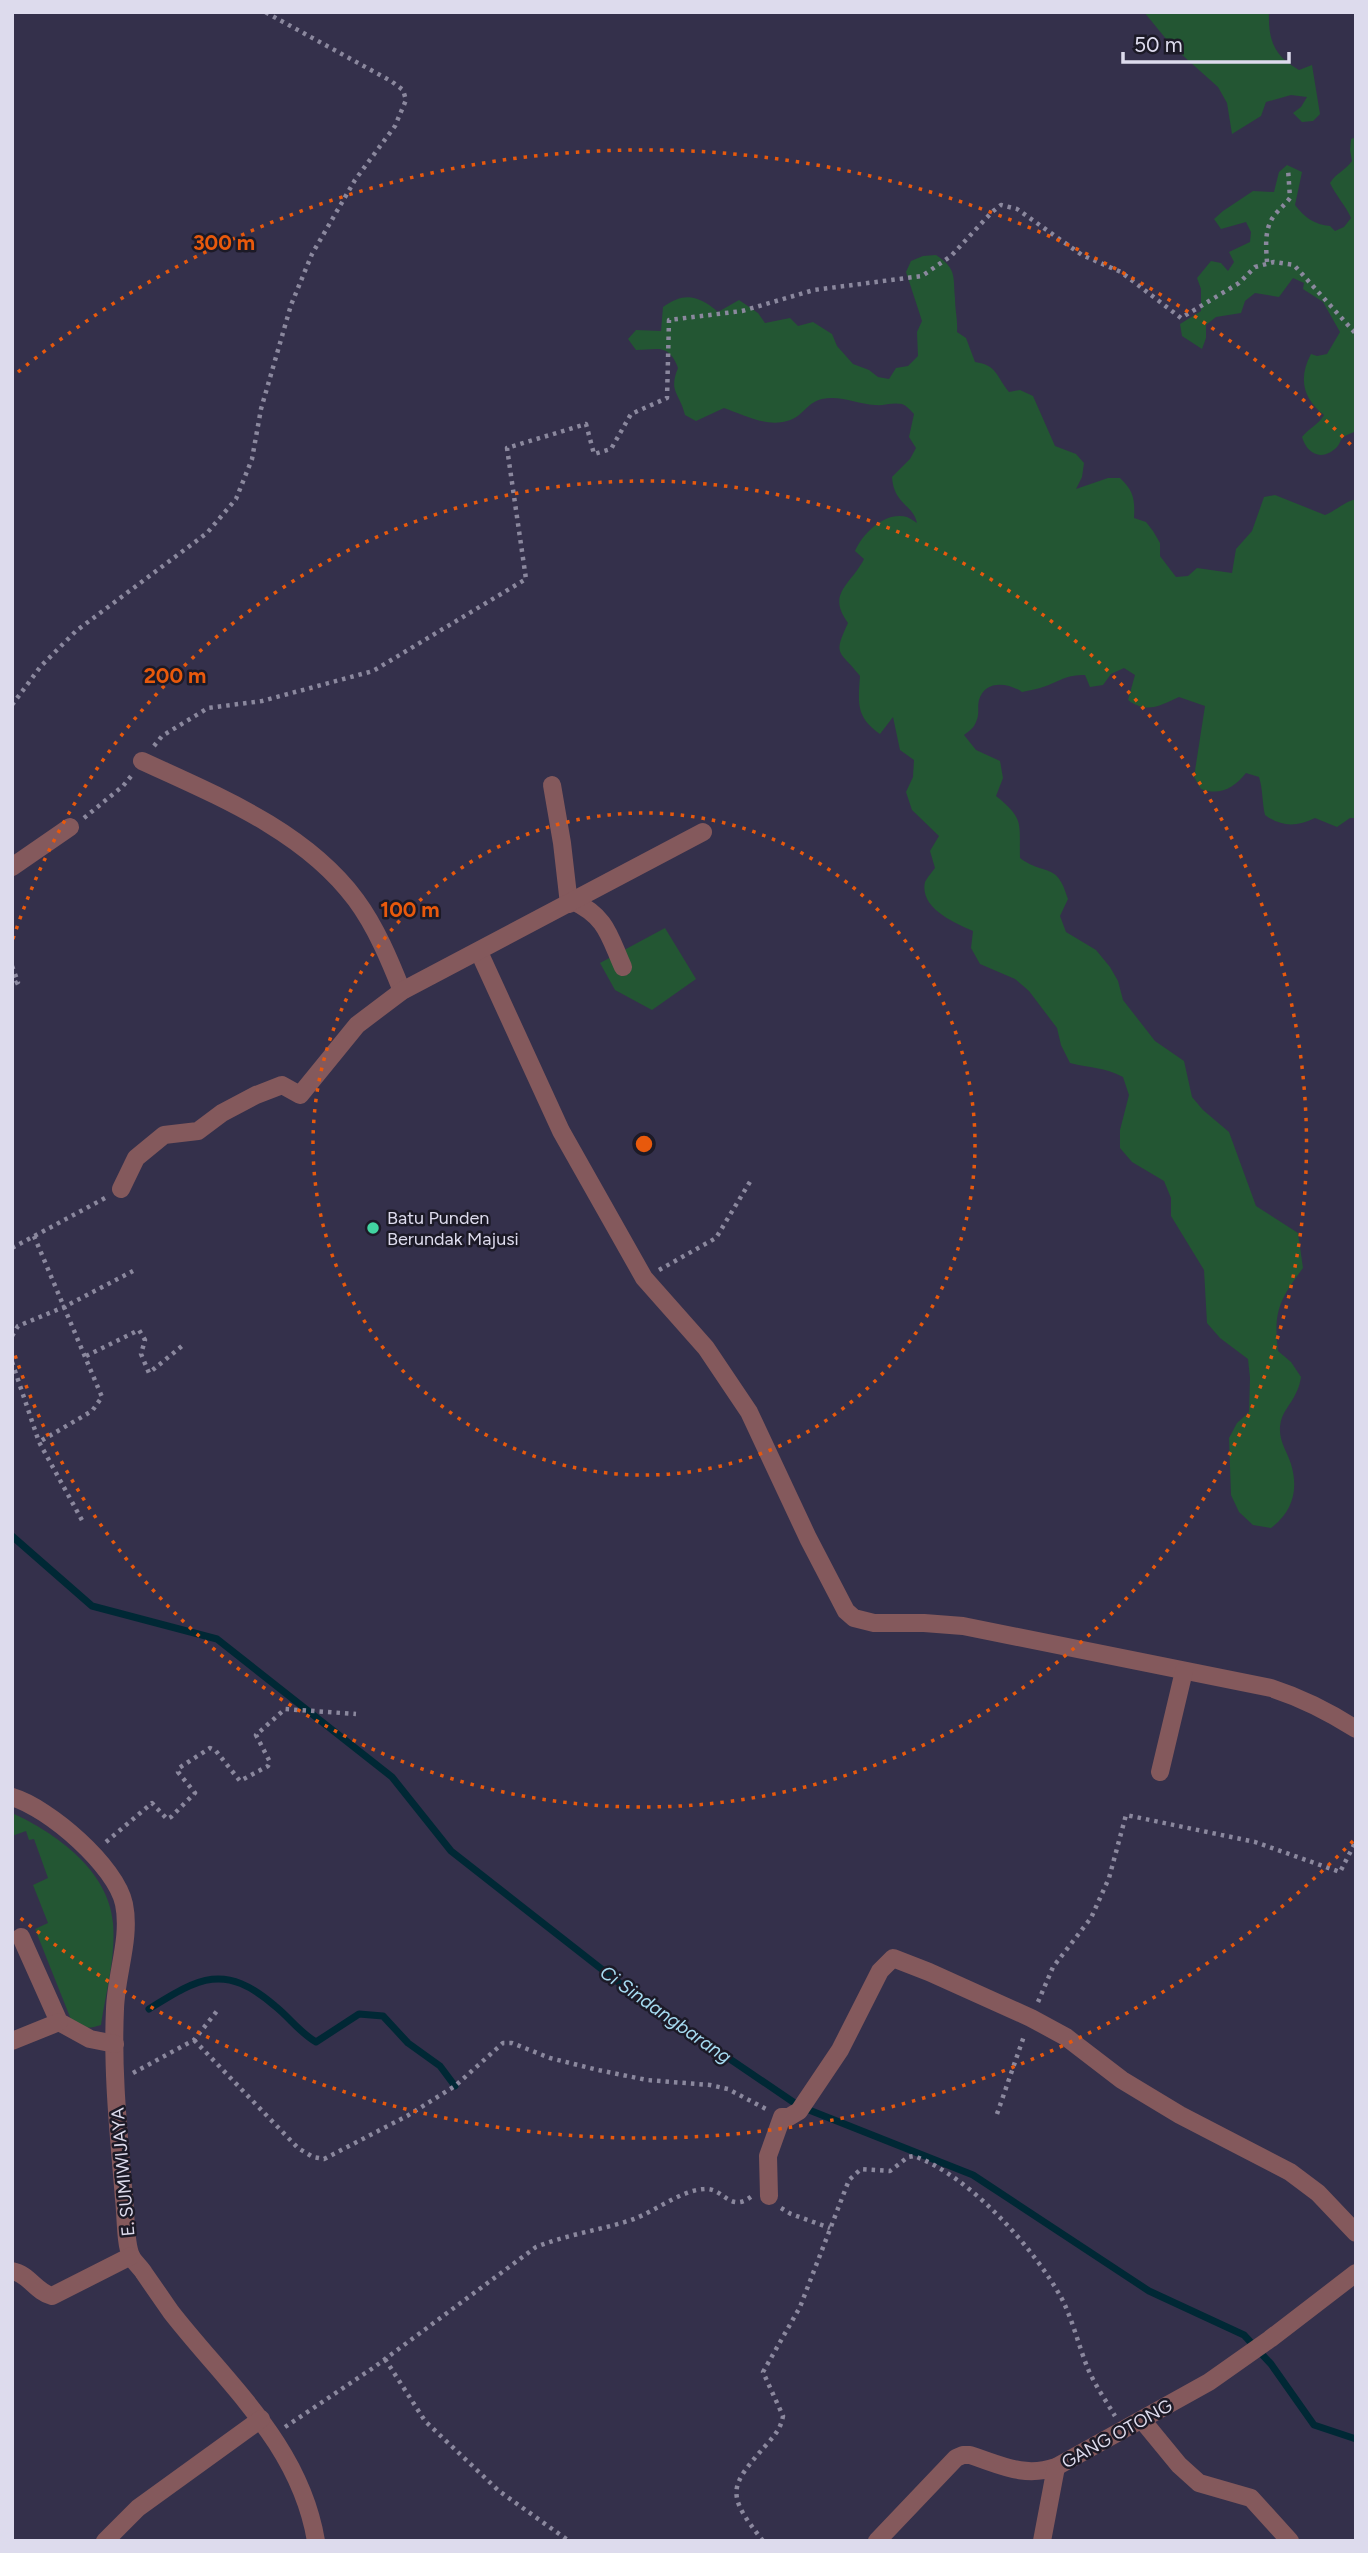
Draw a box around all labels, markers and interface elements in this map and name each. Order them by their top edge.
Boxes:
scale bar [1123,21,1289,65]
text: 50 m [1134,32,1183,57]
text: 300 m [193,230,255,255]
text: 200 m [144,663,206,688]
text: 100 m [380,897,440,922]
centre of rings [632,1132,656,1156]
place label: Batu Punden Berundak Majusi [387,1207,519,1250]
marker: Batu Punden Berundak Majusi [365,1220,381,1236]
water label: Ci Sindangbarang [596,1960,736,2068]
street label: E. SUMIWIJAYA [106,2107,140,2237]
street label: GANG OTONG [1058,2394,1176,2473]

